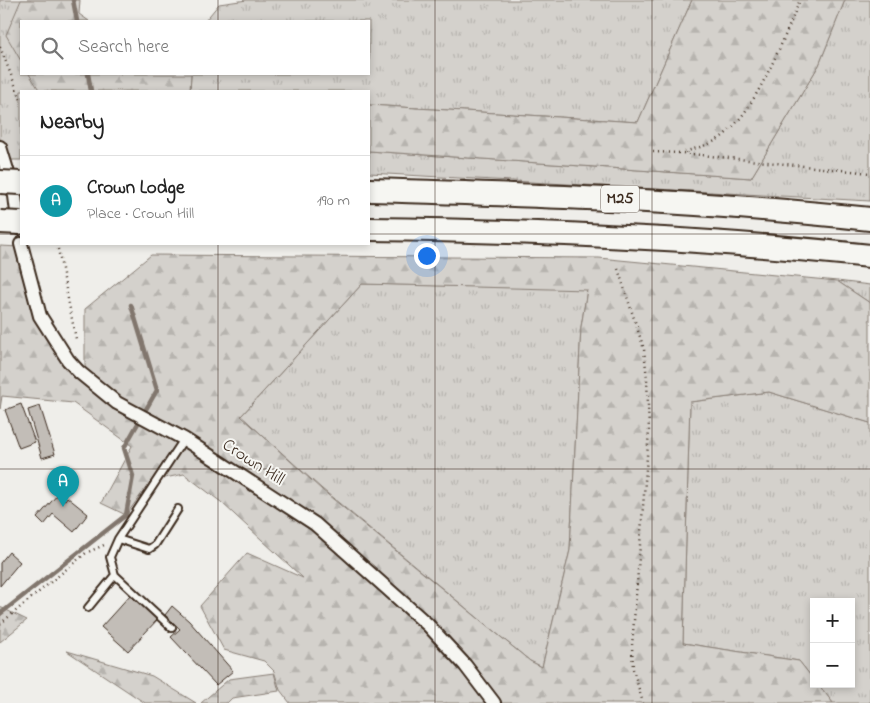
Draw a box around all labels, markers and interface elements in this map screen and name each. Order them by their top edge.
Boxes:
search box [20,20,370,75]
icon: search [38,34,66,62]
text: Search here [78,34,169,61]
text: Nearby [40,108,104,138]
text: Crown Lodge [87,175,184,202]
road number: M25 [601,185,639,212]
text: A [51,189,61,213]
text: 190 m [317,189,350,213]
text: Place · Crown Hill [87,202,194,226]
your location [414,243,440,269]
street label: Crown Hill [217,433,289,493]
pin: A [47,466,79,507]
map controls [810,598,855,688]
button: + [810,598,855,643]
button: − [810,643,855,688]

